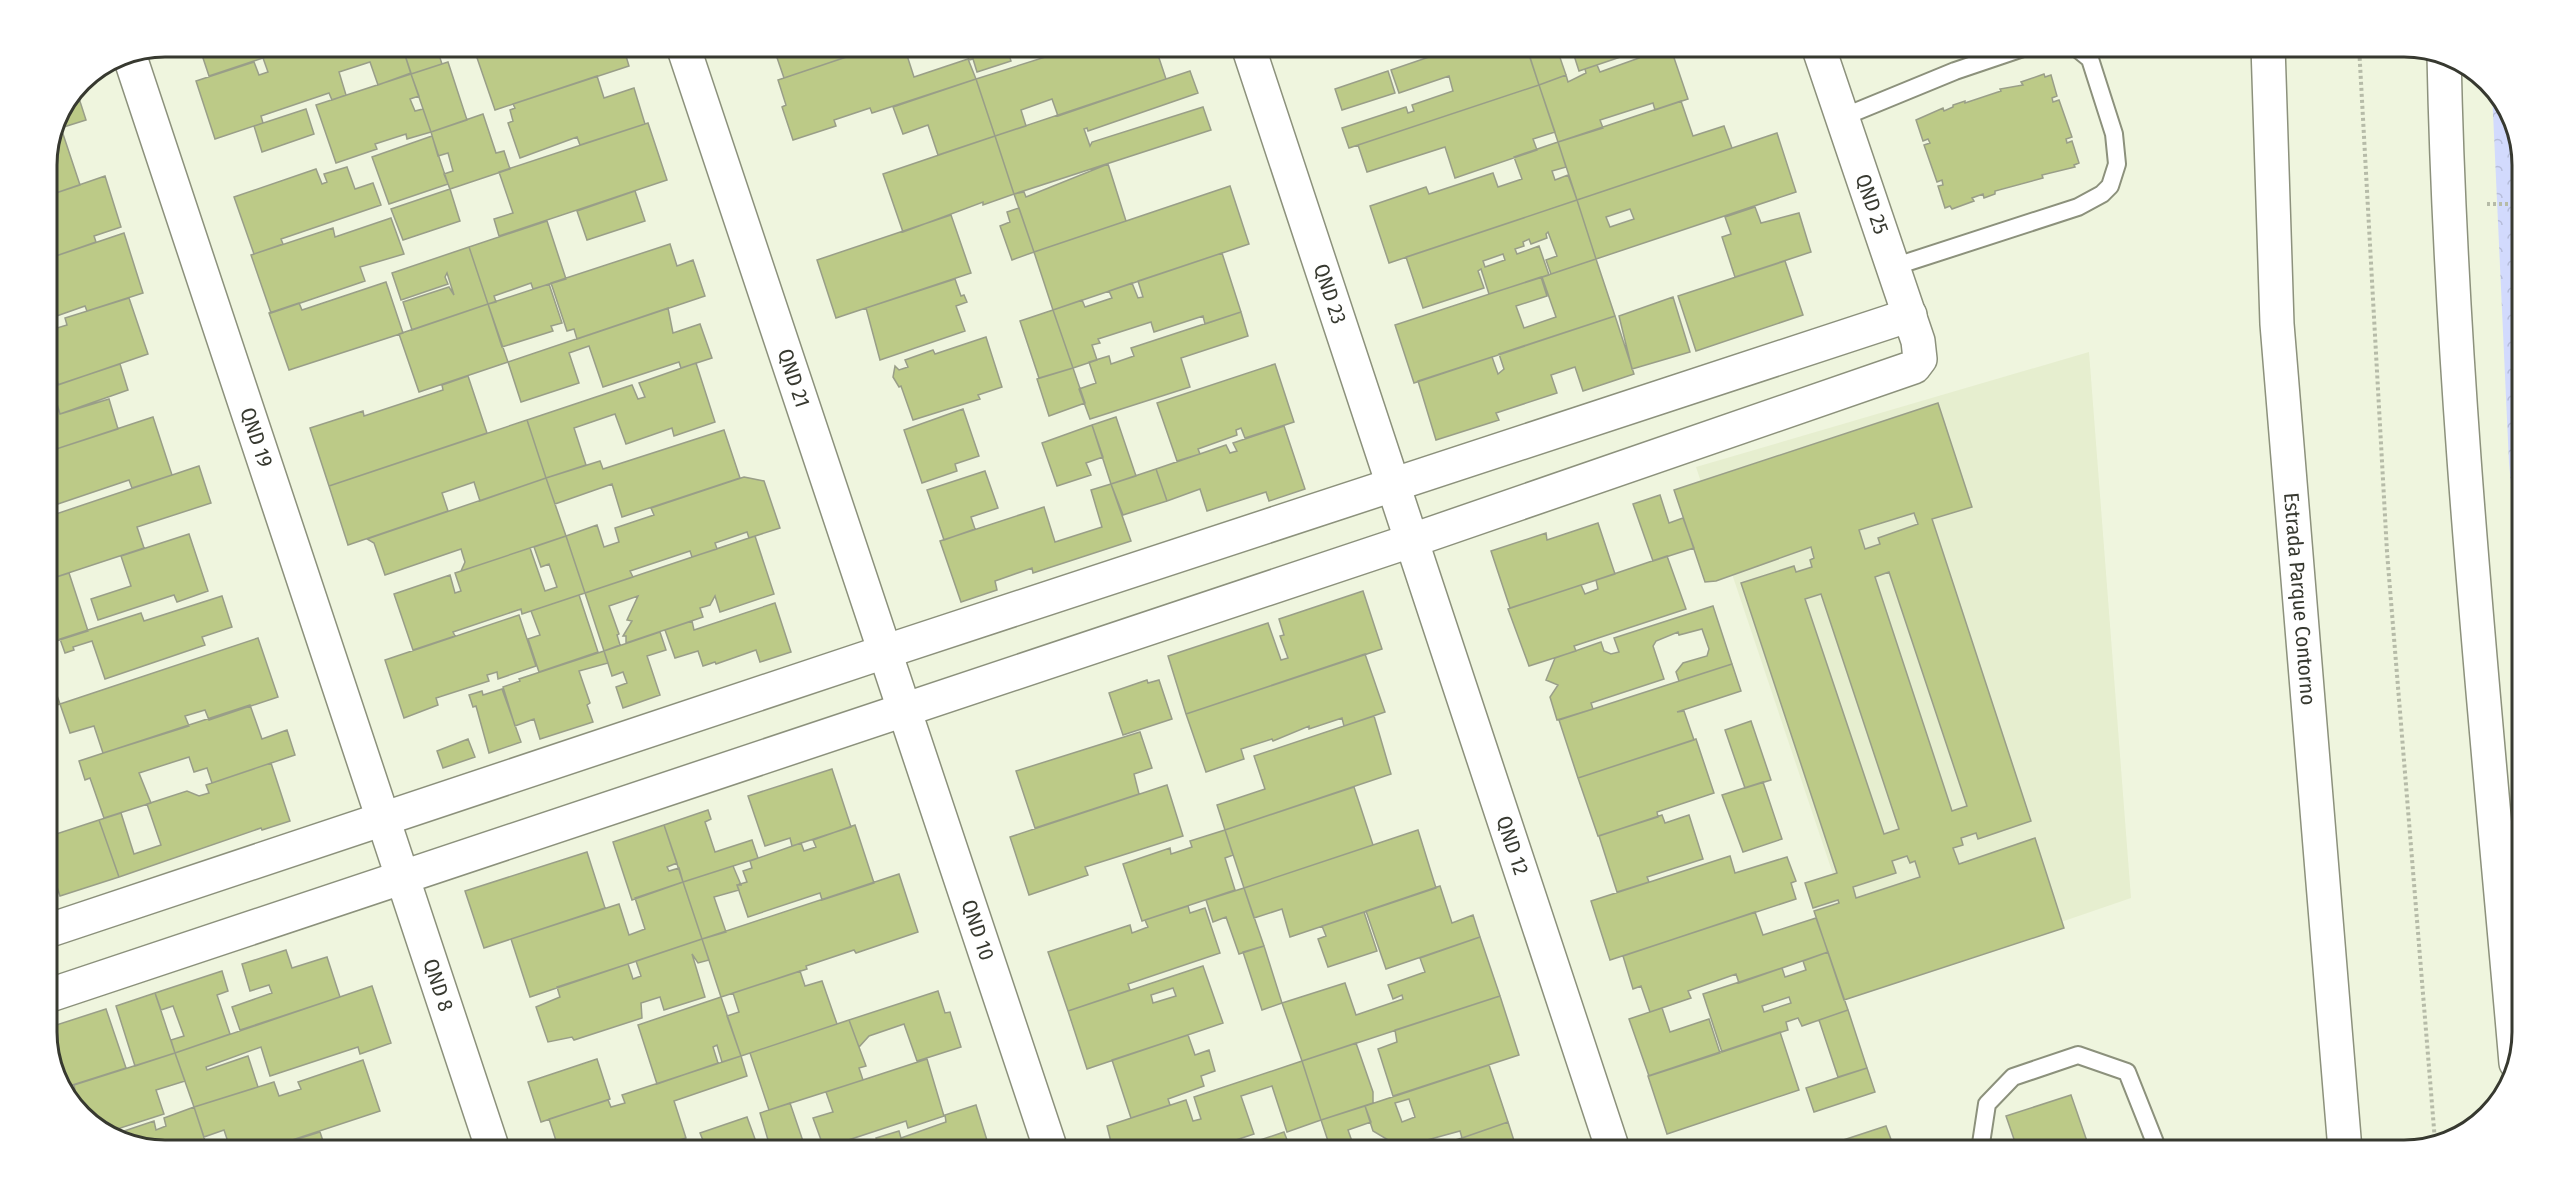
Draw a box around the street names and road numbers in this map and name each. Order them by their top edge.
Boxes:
street label: QND 25 [1850,170,1894,238]
street label: QND 23 [1308,260,1352,327]
street label: QND 21 [772,345,816,411]
street label: QND 19 [234,404,278,471]
street label: Estrada Parque Contorno [2278,492,2321,706]
street label: QND 12 [1490,813,1534,878]
street label: QND 10 [956,897,1000,964]
street label: QND 8 [417,955,459,1015]

